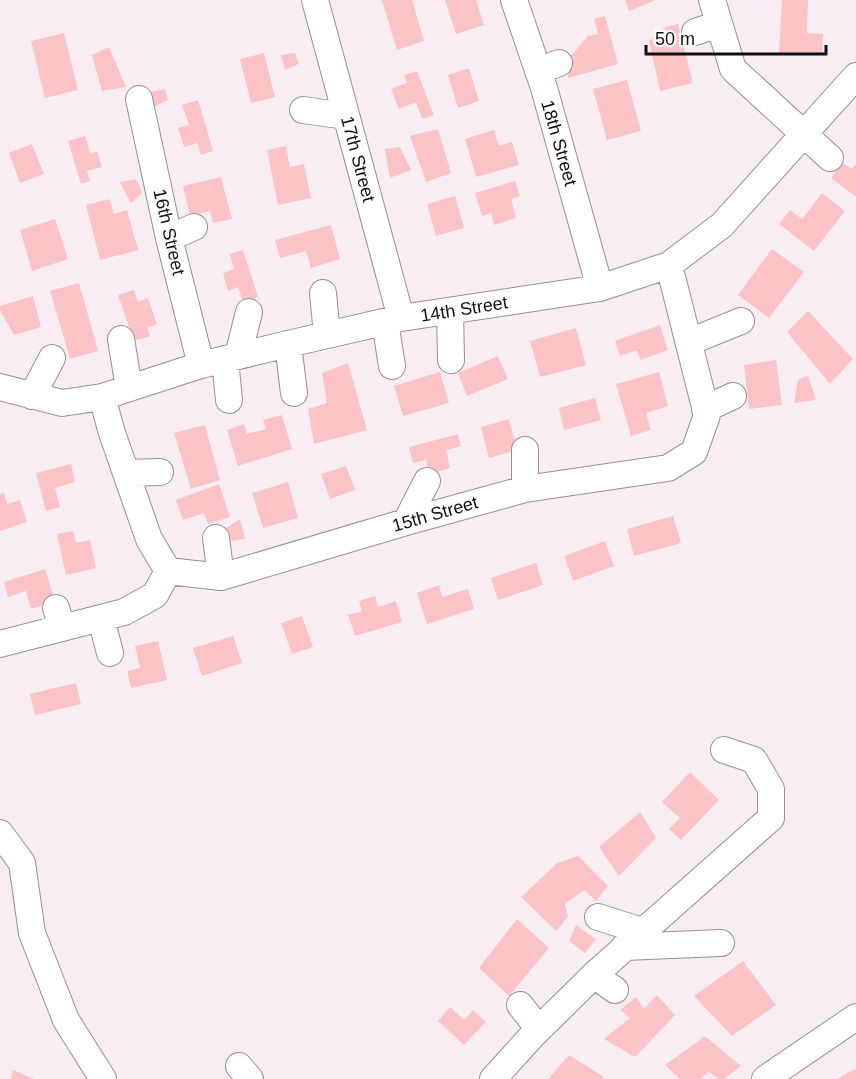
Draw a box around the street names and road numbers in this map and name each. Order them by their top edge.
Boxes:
street label: 18th Street [537,98,581,188]
street label: 17th Street [337,114,379,204]
street label: 16th Street [149,187,189,277]
street label: 14th Street [419,292,509,326]
street label: 15th Street [390,492,480,536]

